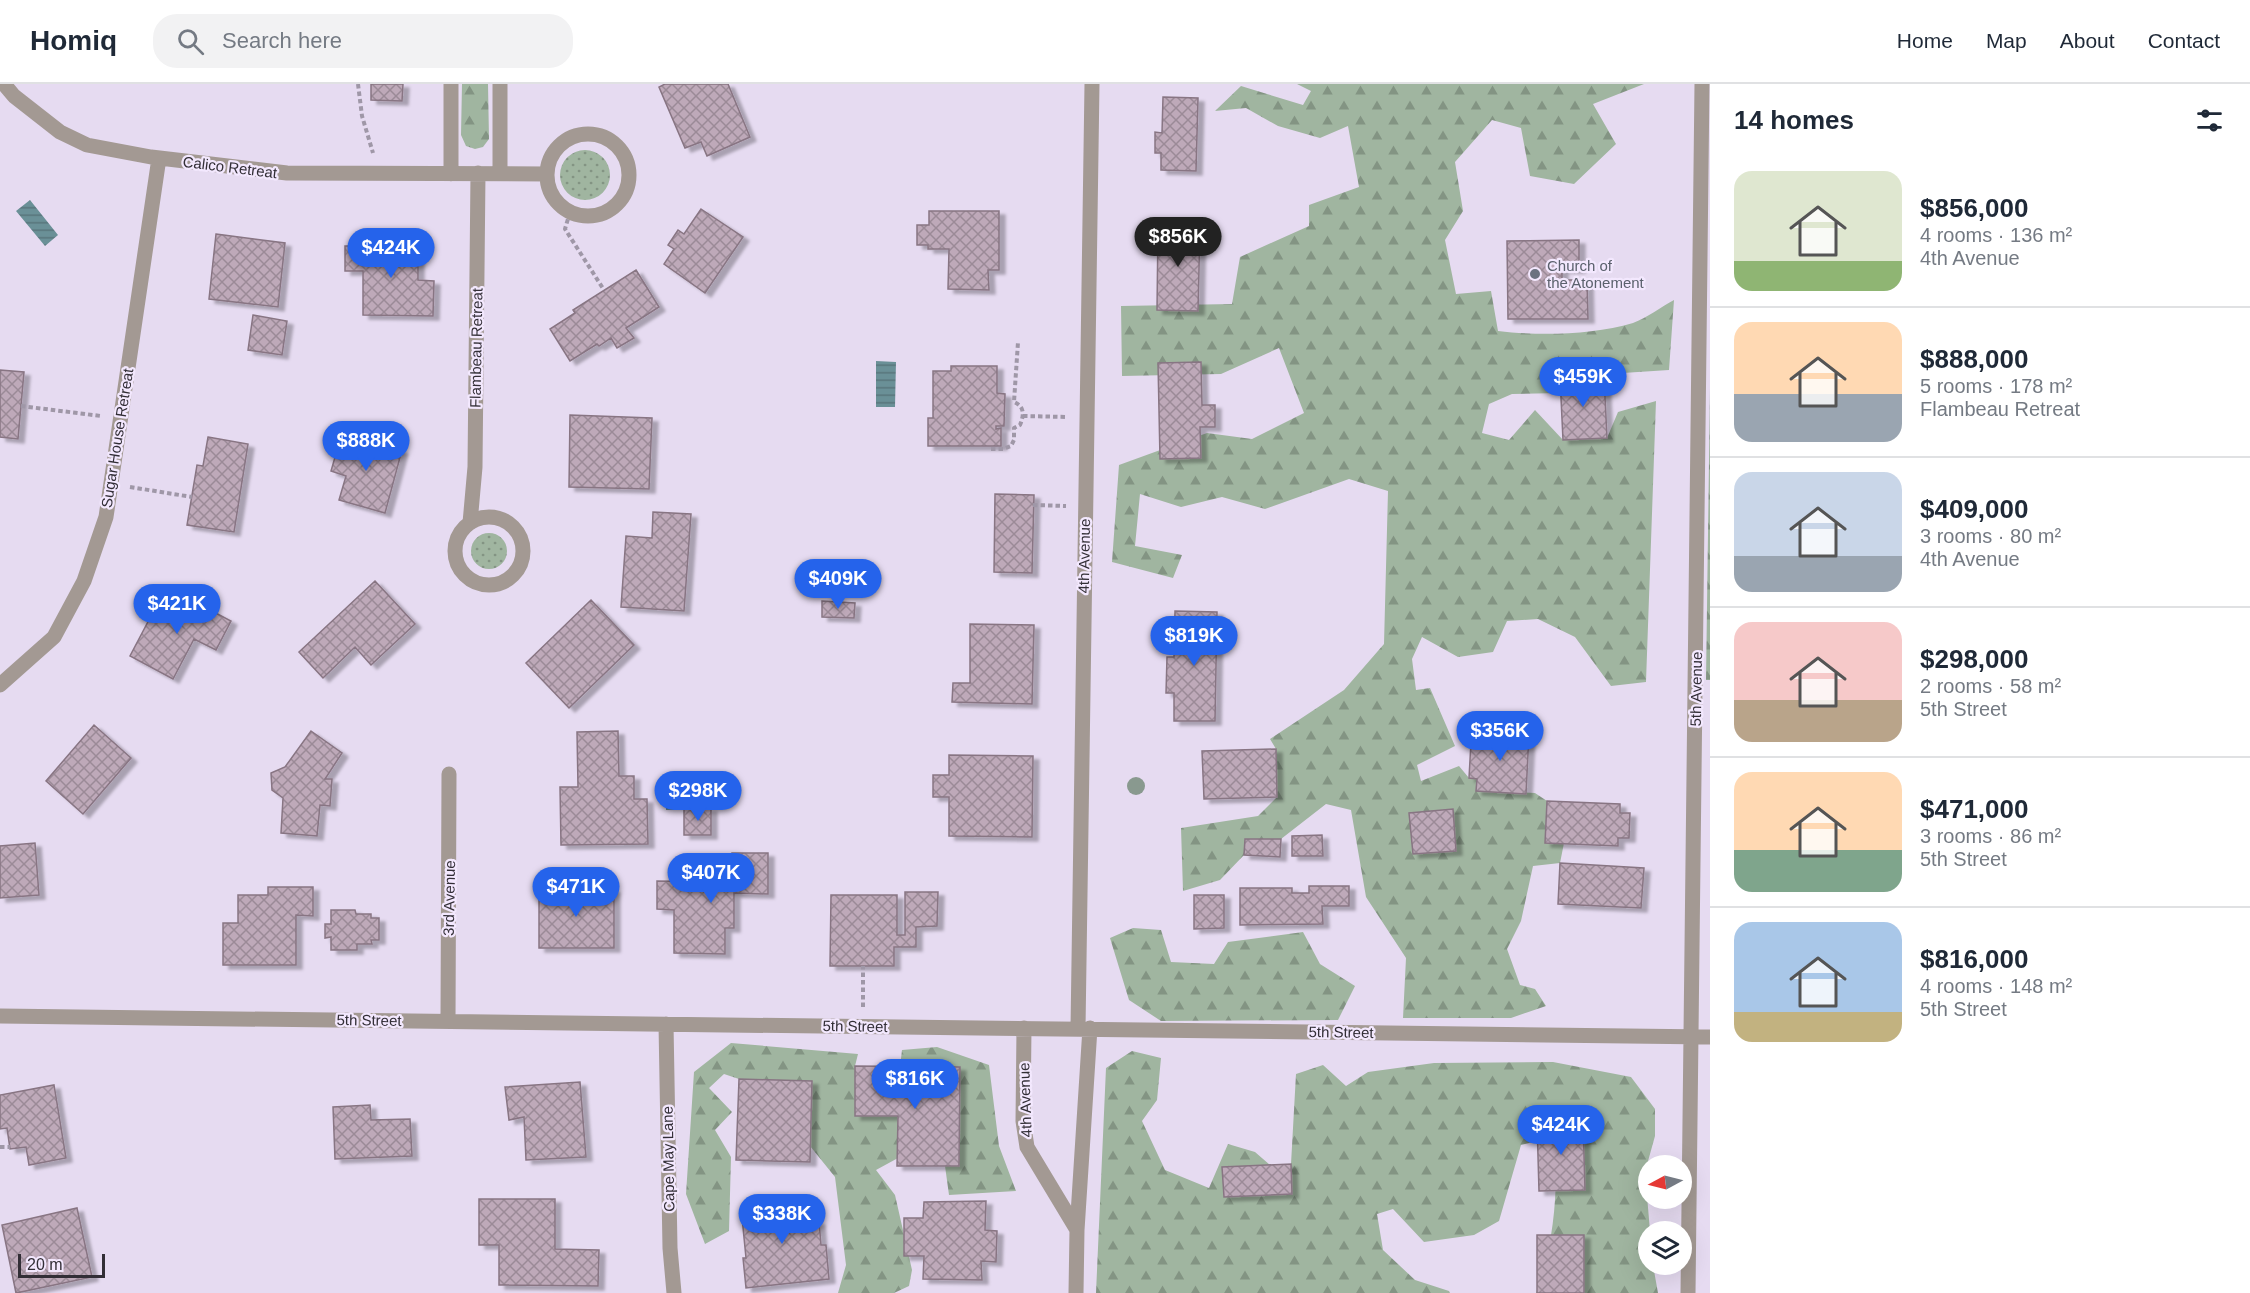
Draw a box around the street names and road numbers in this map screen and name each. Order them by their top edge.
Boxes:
street label: Calico Retreat [182,153,279,181]
street label: Flambeau Retreat [466,287,486,408]
street label: Sugar House Retreat [98,366,137,509]
street label: 4th Avenue [1075,518,1093,594]
street label: 5th Avenue [1687,651,1705,727]
street label: 3rd Avenue [440,860,458,936]
street label: 5th Street [336,1011,402,1029]
street label: 5th Street [822,1017,888,1035]
street label: 5th Street [1308,1023,1374,1041]
street label: 4th Avenue [1015,1062,1035,1138]
street label: Cape May Lane [659,1106,677,1212]

